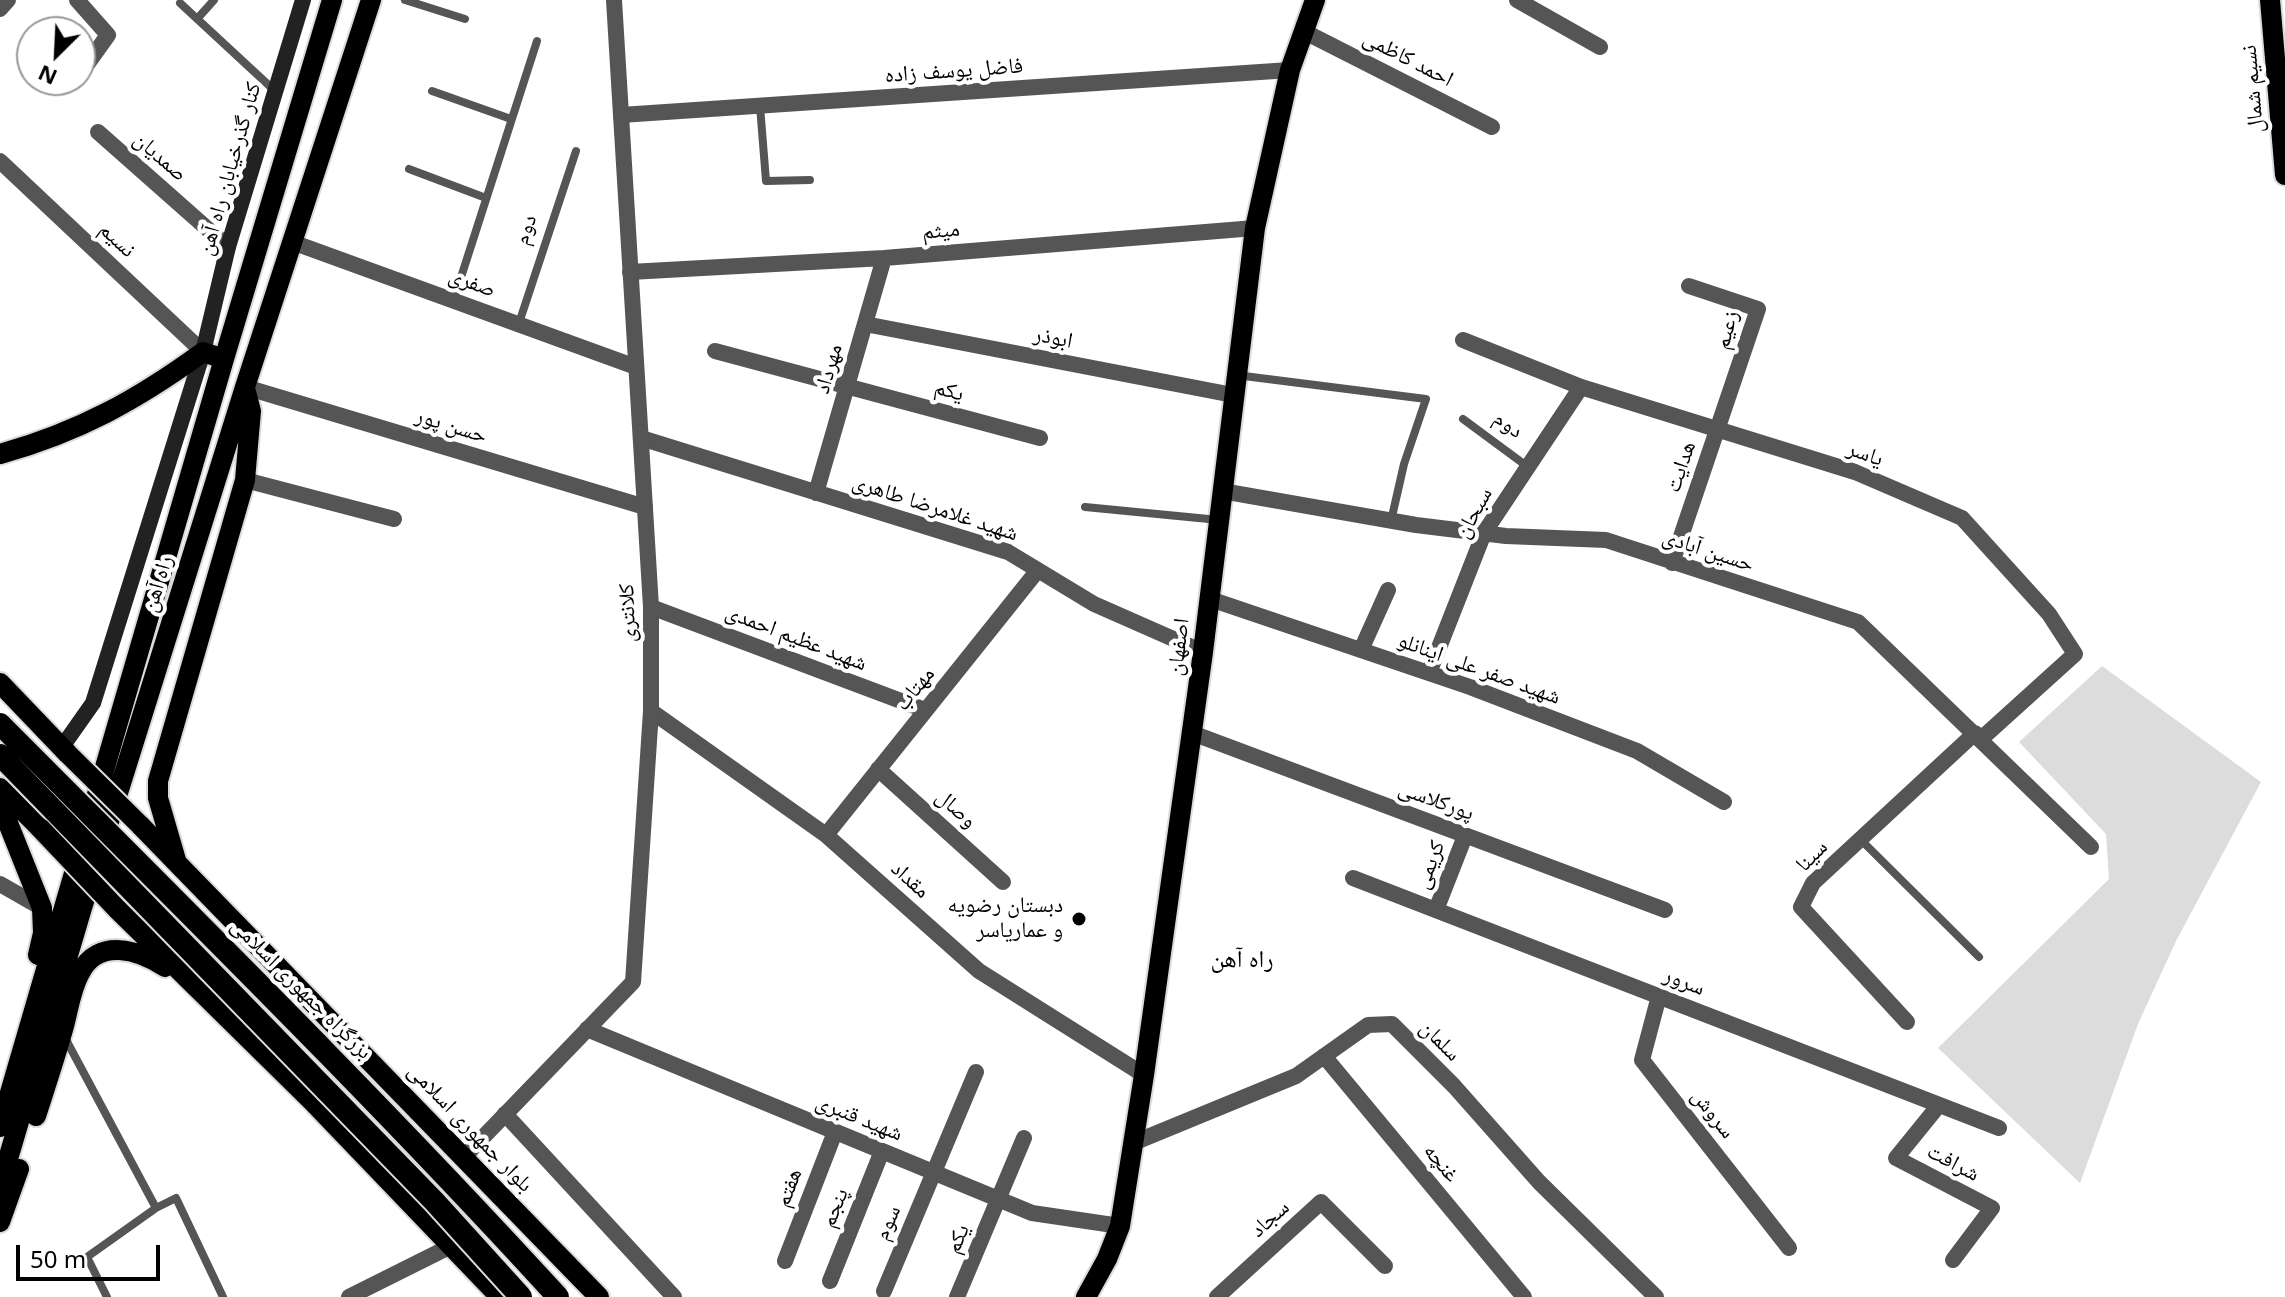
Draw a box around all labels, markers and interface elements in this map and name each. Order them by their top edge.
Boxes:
north arrow [16,16,96,96]
street label: احمد کاظمی [1358,25,1458,93]
street label: نسیم شمال [2236,44,2270,134]
street label: فاضل یوسف زاده [884,53,1024,89]
text: N [33,59,61,93]
street label: کنار گذرخیابان راه آهن [193,79,267,259]
street label: صمدیان [128,126,192,188]
street label: دوم [509,212,543,248]
street label: میثم [921,216,961,246]
street label: نسیم [93,217,141,263]
street label: صفری [445,262,499,304]
street label: زعیم [1709,308,1745,352]
street label: ابوذر [1031,321,1075,355]
street label: مهرداد [809,341,849,397]
street label: یکم [931,374,967,408]
street label: حسن پور [412,403,490,449]
street label: دوم [1488,405,1528,445]
street label: یاسر [1843,435,1887,473]
street label: هدایت [1660,438,1702,496]
street label: شهید غلامرضا طاهری [849,469,1021,547]
street label: سبحان [1449,483,1499,543]
street label: حسین آبادی [1659,524,1757,578]
street label: راه آهن [137,553,179,615]
street label: کلانتری [614,583,642,643]
street label: شهید عظیم احمدی [721,599,871,677]
street label: اصفهان [1162,617,1196,677]
street label: شهید صفر علی اینانلو [1394,627,1564,711]
street label: مهتاب [889,662,941,716]
street label: پورکلاسی [1395,775,1477,827]
street label: وصال [930,784,982,834]
street label: سینا [1791,834,1833,878]
street label: کریمی [1409,837,1451,893]
street label: مقداد [885,856,935,904]
place label: دبستان رضویه و عماریاسر [948,893,1063,944]
marker: دبستان رضویه و عماریاسر [1070,910,1088,928]
street label: بزرگراه جمهوری اسلامی [225,913,377,1065]
district label: راه آهن [1211,946,1273,974]
street label: سرور [1660,962,1708,1002]
street label: سلمان [1414,1015,1466,1067]
street label: بلوار جمهوری اسلامی [402,1058,538,1198]
street label: سروش [1685,1084,1741,1144]
street label: شهید قنبری [812,1089,906,1147]
street label: غنچه [1417,1138,1465,1188]
street label: شرافت [1922,1138,1984,1188]
street label: هفتم [770,1165,808,1211]
street label: پنجم [815,1184,855,1232]
street label: سجاد [1245,1195,1295,1243]
street label: سوم [869,1201,907,1245]
street label: یکم [940,1220,976,1258]
scale bar [20,1229,164,1279]
text: 50 m [30,1242,86,1275]

